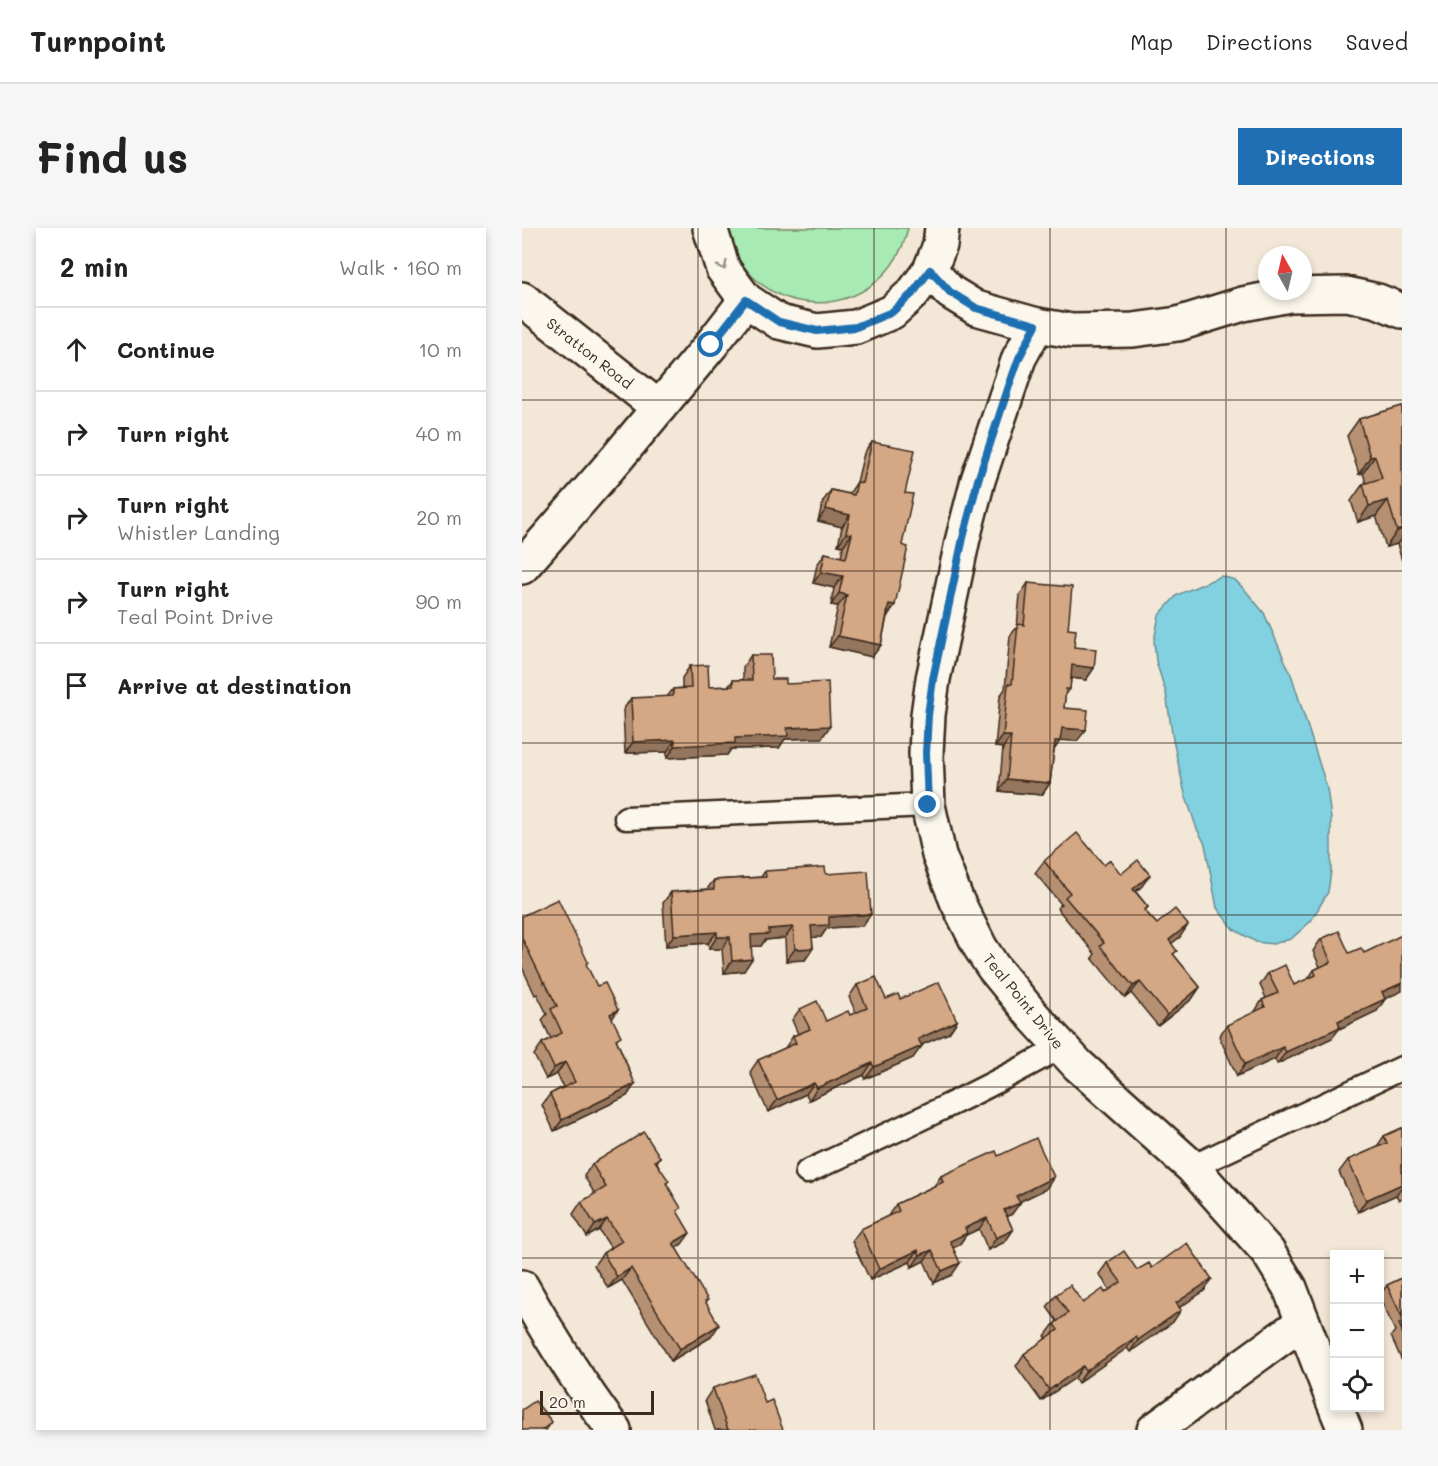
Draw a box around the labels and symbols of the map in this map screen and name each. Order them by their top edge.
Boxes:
north arrow [1258,246,1312,300]
one-way arrow [716,260,728,271]
street label: Stratton Road [543,313,637,393]
route start [697,331,723,357]
route end [914,791,940,817]
street label: Teal Point Drive [979,949,1069,1053]
scale bar [540,1388,654,1416]

